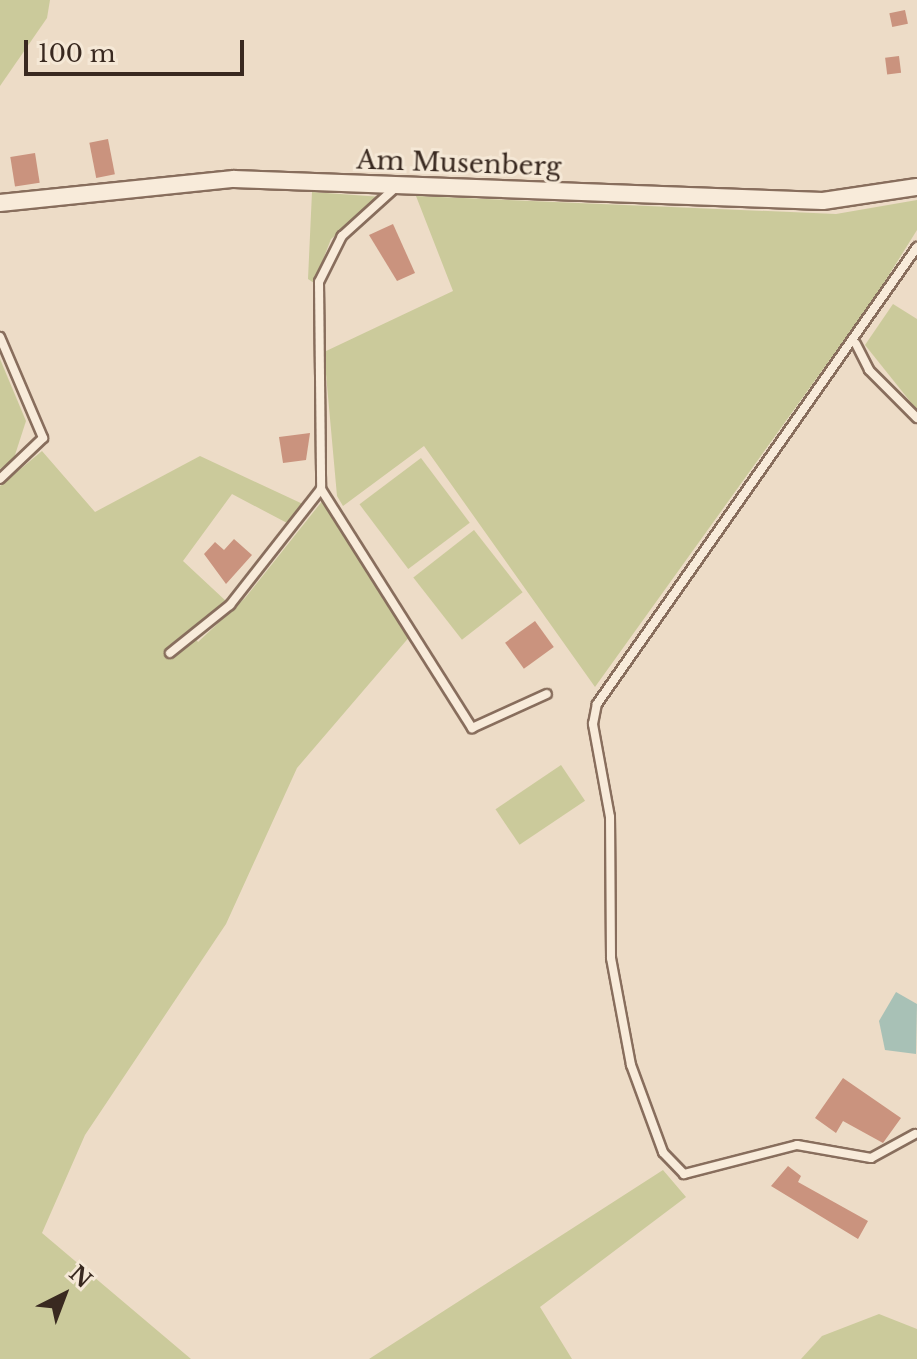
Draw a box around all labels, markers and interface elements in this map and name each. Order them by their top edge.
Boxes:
scale bar [28,24,248,74]
text: 100 m [38,39,116,68]
street label: Am Musenberg [356,145,562,183]
north arrow [24,1255,104,1335]
text: N [64,1260,97,1294]

